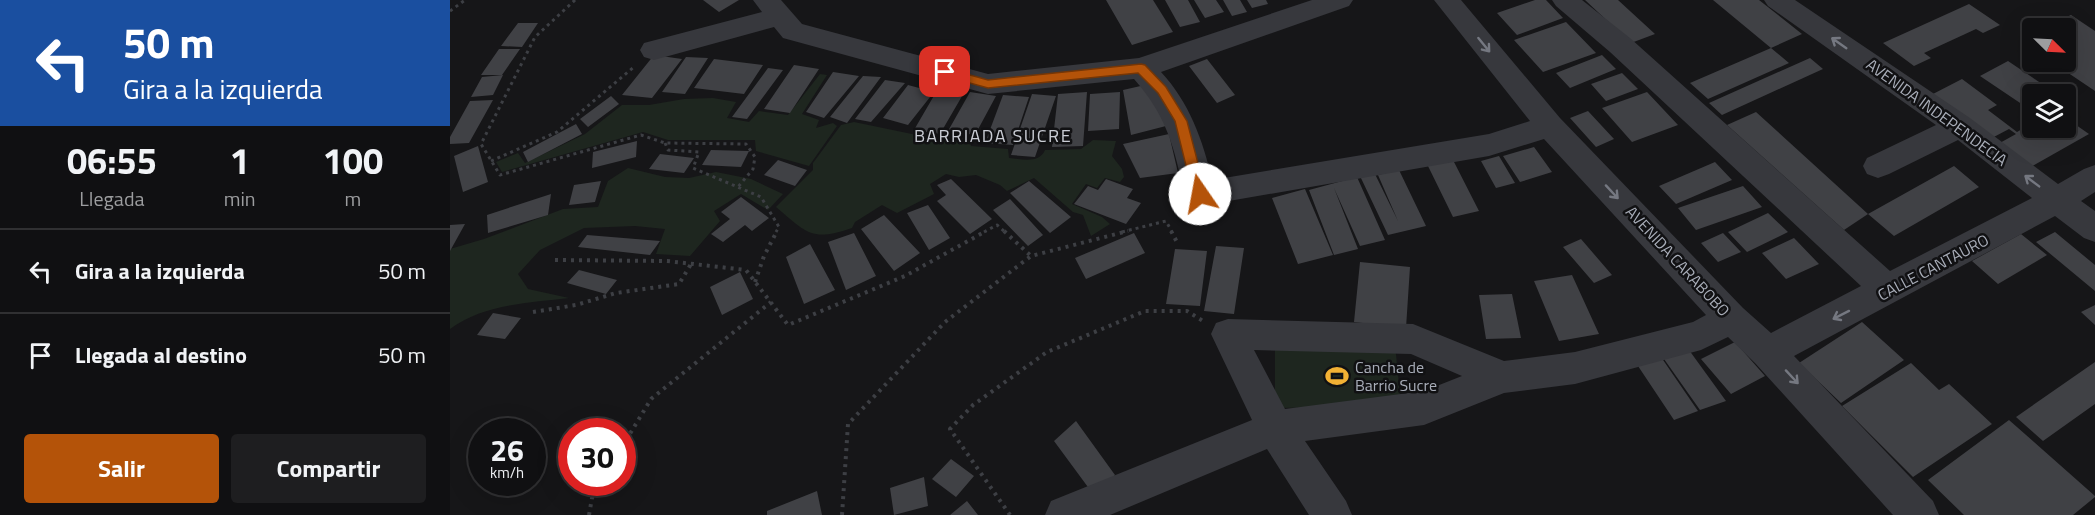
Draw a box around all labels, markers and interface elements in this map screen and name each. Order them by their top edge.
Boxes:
text: 50 m [123,10,215,74]
north arrow [2022,18,2076,72]
map controls [2022,18,2076,138]
icon: left [24,24,102,102]
one-way arrow [1477,37,1491,52]
one-way arrow [1831,37,1848,49]
pin [919,46,970,97]
street label: AVENIDA INDEPENDECIA [1861,52,2013,172]
icon: arrive [928,55,961,88]
text: Gira a la izquierda [123,68,323,109]
button: layers [2022,84,2076,138]
district label: BARRIADA SUCRE [914,122,1072,149]
text: 06:55 [67,133,157,188]
text: 1 [230,133,250,188]
text: 100 [323,133,383,188]
position arrow [1168,162,1232,226]
one-way arrow [2024,174,2040,187]
text: Llegada [79,183,144,214]
text: min [224,183,256,214]
text: m [344,183,361,214]
one-way arrow [1605,184,1620,199]
street label: AVENIDA CARABOBO [1620,200,1736,322]
street label: CALLE CANTAURO [1873,228,1993,306]
text: Gira a la izquierda [75,254,245,288]
text: 50 m [378,254,426,288]
icon: left [24,255,57,288]
one-way arrow [1832,310,1850,321]
text: Llegada al destino [75,338,247,372]
text: 50 m [378,338,426,372]
icon: arrive [24,339,57,372]
place label: Cancha de Barrio Sucre [1355,355,1437,397]
sports icon: Cancha de Barrio Sucre [1324,363,1350,389]
one-way arrow [1784,369,1798,384]
speed limit sign: 30 [558,418,636,496]
text: 26 [490,427,524,473]
button: Salir [24,434,219,503]
button: Compartir [231,434,426,503]
text: km/h [490,461,524,484]

